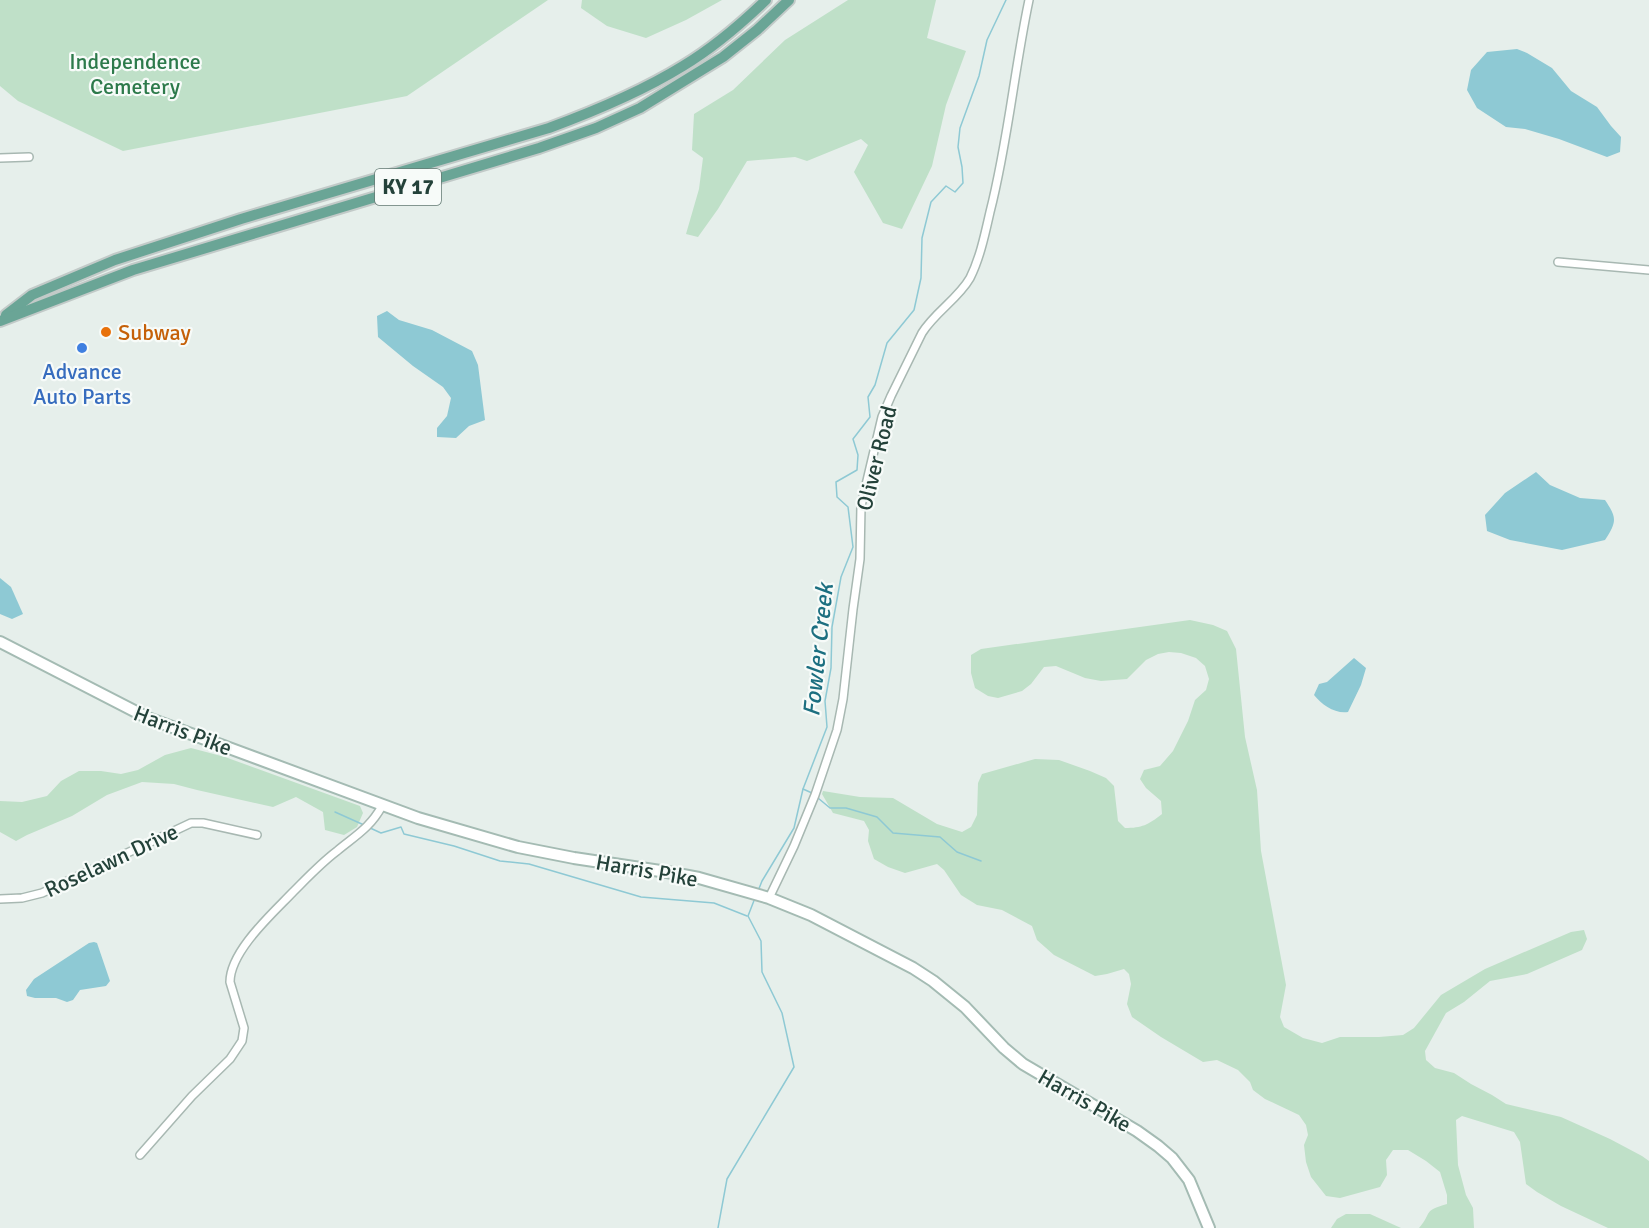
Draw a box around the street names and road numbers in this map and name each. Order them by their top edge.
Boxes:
road number: KY 17 [375,169,441,205]
street label: Oliver Road [850,403,903,513]
street label: Harris Pike [130,699,236,762]
street label: Roselawn Drive [40,818,182,903]
street label: Harris Pike [594,848,700,893]
street label: Harris Pike [1033,1063,1136,1138]

